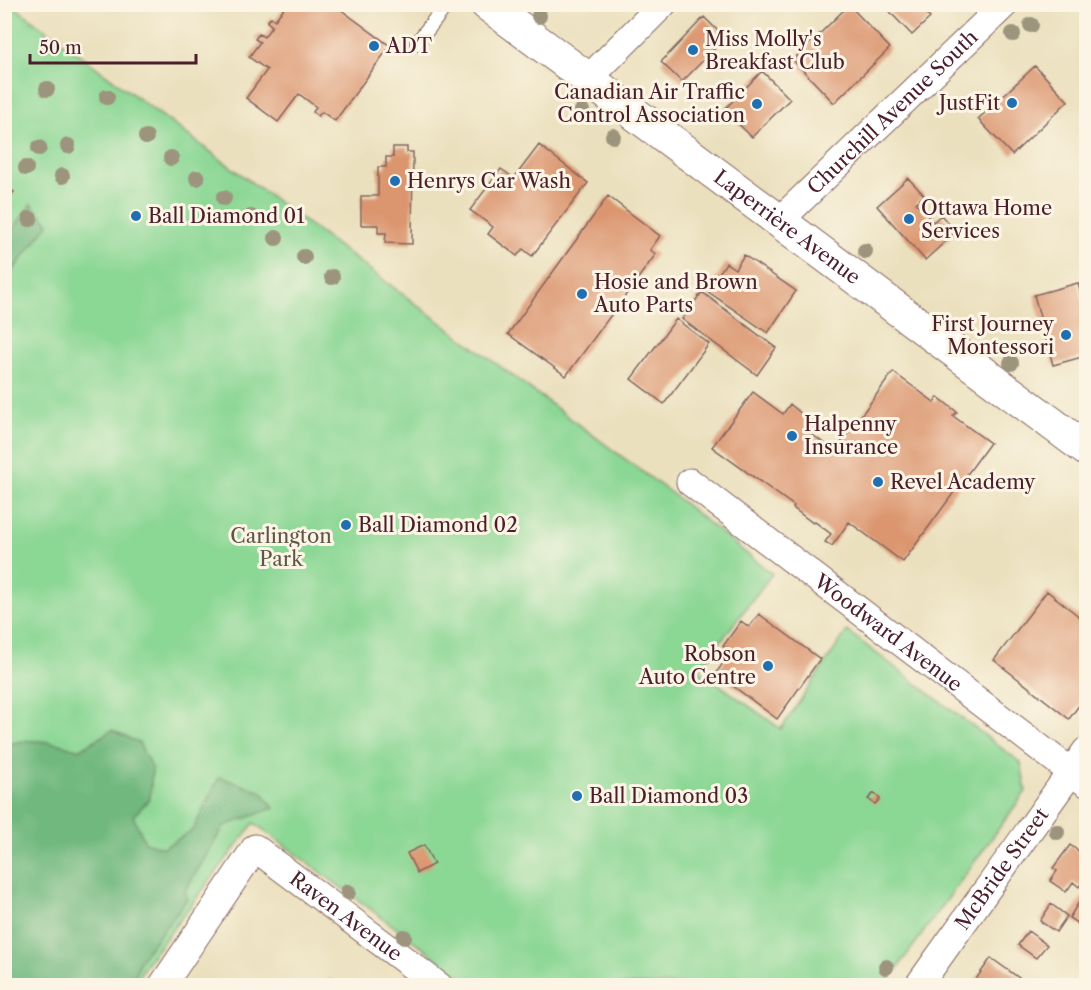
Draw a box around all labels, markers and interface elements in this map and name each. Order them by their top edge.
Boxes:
street label: Churchill Avenue South [802,24,983,199]
scale bar [30,27,196,65]
place label: Miss Molly's Breakfast Club [705,27,845,74]
place label: ADT [385,34,432,58]
text: 50 m [39,37,82,59]
marker: ADT [367,39,381,53]
marker: Miss Molly's Breakfast Club [686,43,700,57]
place label: Canadian Air Traffic Control Association [554,80,745,127]
place label: JustFit [936,91,1000,115]
marker: JustFit [1005,96,1019,110]
marker: Canadian Air Traffic Control Association [750,97,764,111]
street label: Laperrière Avenue [709,165,865,289]
place label: Henrys Car Wash [407,169,572,193]
marker: Henrys Car Wash [388,174,402,188]
place label: Ottawa Home Services [921,196,1052,243]
place label: Ball Diamond 01 [148,204,305,228]
marker: Ball Diamond 01 [129,209,143,223]
marker: Ottawa Home Services [902,212,916,226]
place label: Hosie and Brown Auto Parts [593,270,758,317]
marker: Hosie and Brown Auto Parts [575,287,589,301]
place label: First Journey Montessori [931,312,1055,359]
marker: First Journey Montessori [1059,328,1073,342]
place label: Halpenny Insurance [804,412,898,459]
marker: Halpenny Insurance [785,429,799,443]
place label: Revel Academy [890,470,1036,494]
marker: Revel Academy [871,475,885,489]
place label: Ball Diamond 02 [358,513,518,537]
marker: Ball Diamond 02 [339,518,353,532]
park label: Carlington Park [230,524,332,571]
street label: Woodward Avenue [809,568,967,696]
place label: Robson Auto Centre [638,642,756,689]
marker: Robson Auto Centre [761,659,775,673]
place label: Ball Diamond 03 [589,784,748,808]
marker: Ball Diamond 03 [570,789,584,803]
street label: McBride Street [950,803,1053,934]
street label: Raven Avenue [285,866,407,966]

